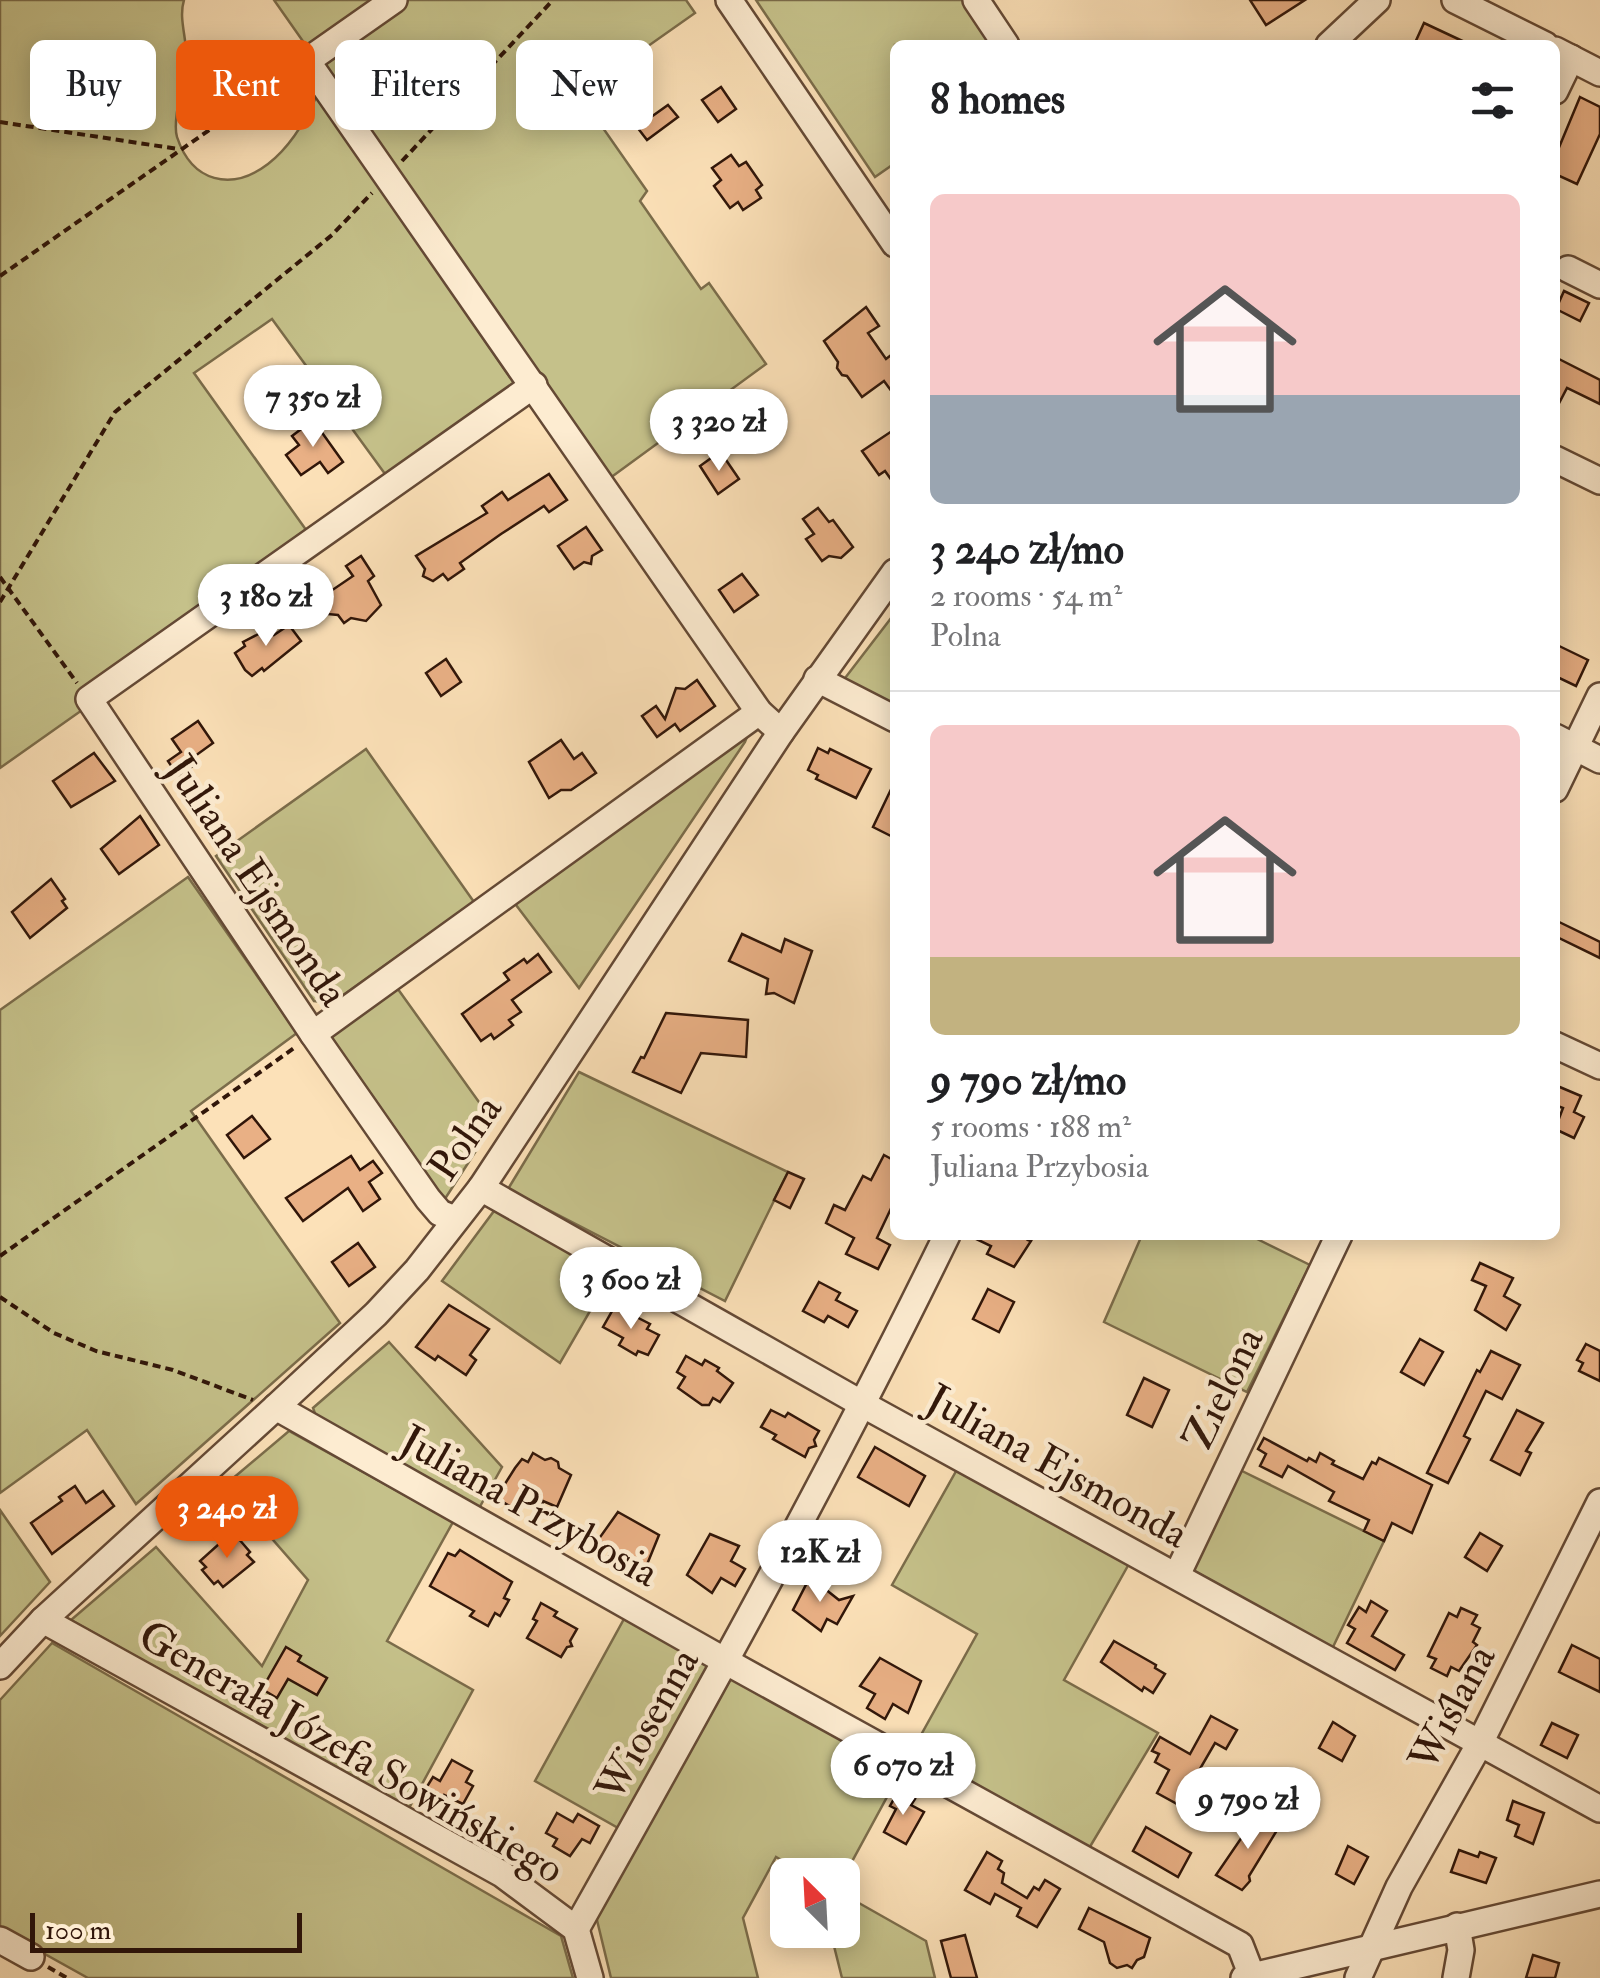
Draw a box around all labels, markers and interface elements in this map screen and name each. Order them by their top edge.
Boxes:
chip: Buy [30,40,156,130]
chip: Rent [176,40,315,130]
chip: Filters [335,40,496,130]
chip: New [516,40,653,130]
icon: filters [1465,73,1520,128]
text: 8 homes [930,74,1065,126]
icon: home [1135,259,1315,439]
pin: 7 350 zł [210,365,416,450]
text: 7 350 zł [266,377,360,417]
pin: 3 320 zł [616,389,822,474]
text: 3 320 zł [672,401,766,441]
text: 3 240 zł/mo [930,524,1124,576]
pin: 3 180 zł [163,564,369,649]
text: 3 180 zł [220,576,312,616]
text: 2 rooms · 54 m² [930,576,1122,616]
text: Polna [930,616,1001,656]
street label: Juliana Ejsmonda [153,745,360,1017]
icon: home [1135,790,1315,970]
text: 9 790 zł/mo [930,1055,1126,1107]
street label: Polna [418,1085,514,1191]
text: 5 rooms · 188 m² [930,1107,1131,1147]
text: Juliana Przybosia [930,1147,1149,1187]
pin: 3 600 zł [528,1247,734,1332]
text: 3 600 zł [582,1259,680,1299]
street label: Zielona [1172,1319,1276,1459]
street label: Juliana Ejsmonda [916,1373,1198,1560]
street label: Juliana Przybosia [390,1414,668,1599]
pin: 3 240 zł [124,1476,330,1561]
text: 3 240 zł [177,1488,277,1528]
pin: 12K zł [739,1520,901,1605]
text: 12K zł [780,1532,860,1572]
street label: Generała Józefa Sowińskiego [129,1610,573,1896]
street label: Wiślana [1398,1635,1508,1781]
street label: Wiosenna [584,1639,711,1811]
pin: 6 070 zł [800,1733,1006,1818]
text: 6 070 zł [853,1745,953,1785]
pin: 9 790 zł [1145,1767,1351,1852]
text: 9 790 zł [1197,1779,1299,1819]
north arrow [770,1858,860,1948]
map controls [770,1858,860,1948]
scale bar [30,1908,302,1952]
text: 100 m [45,1913,111,1948]

